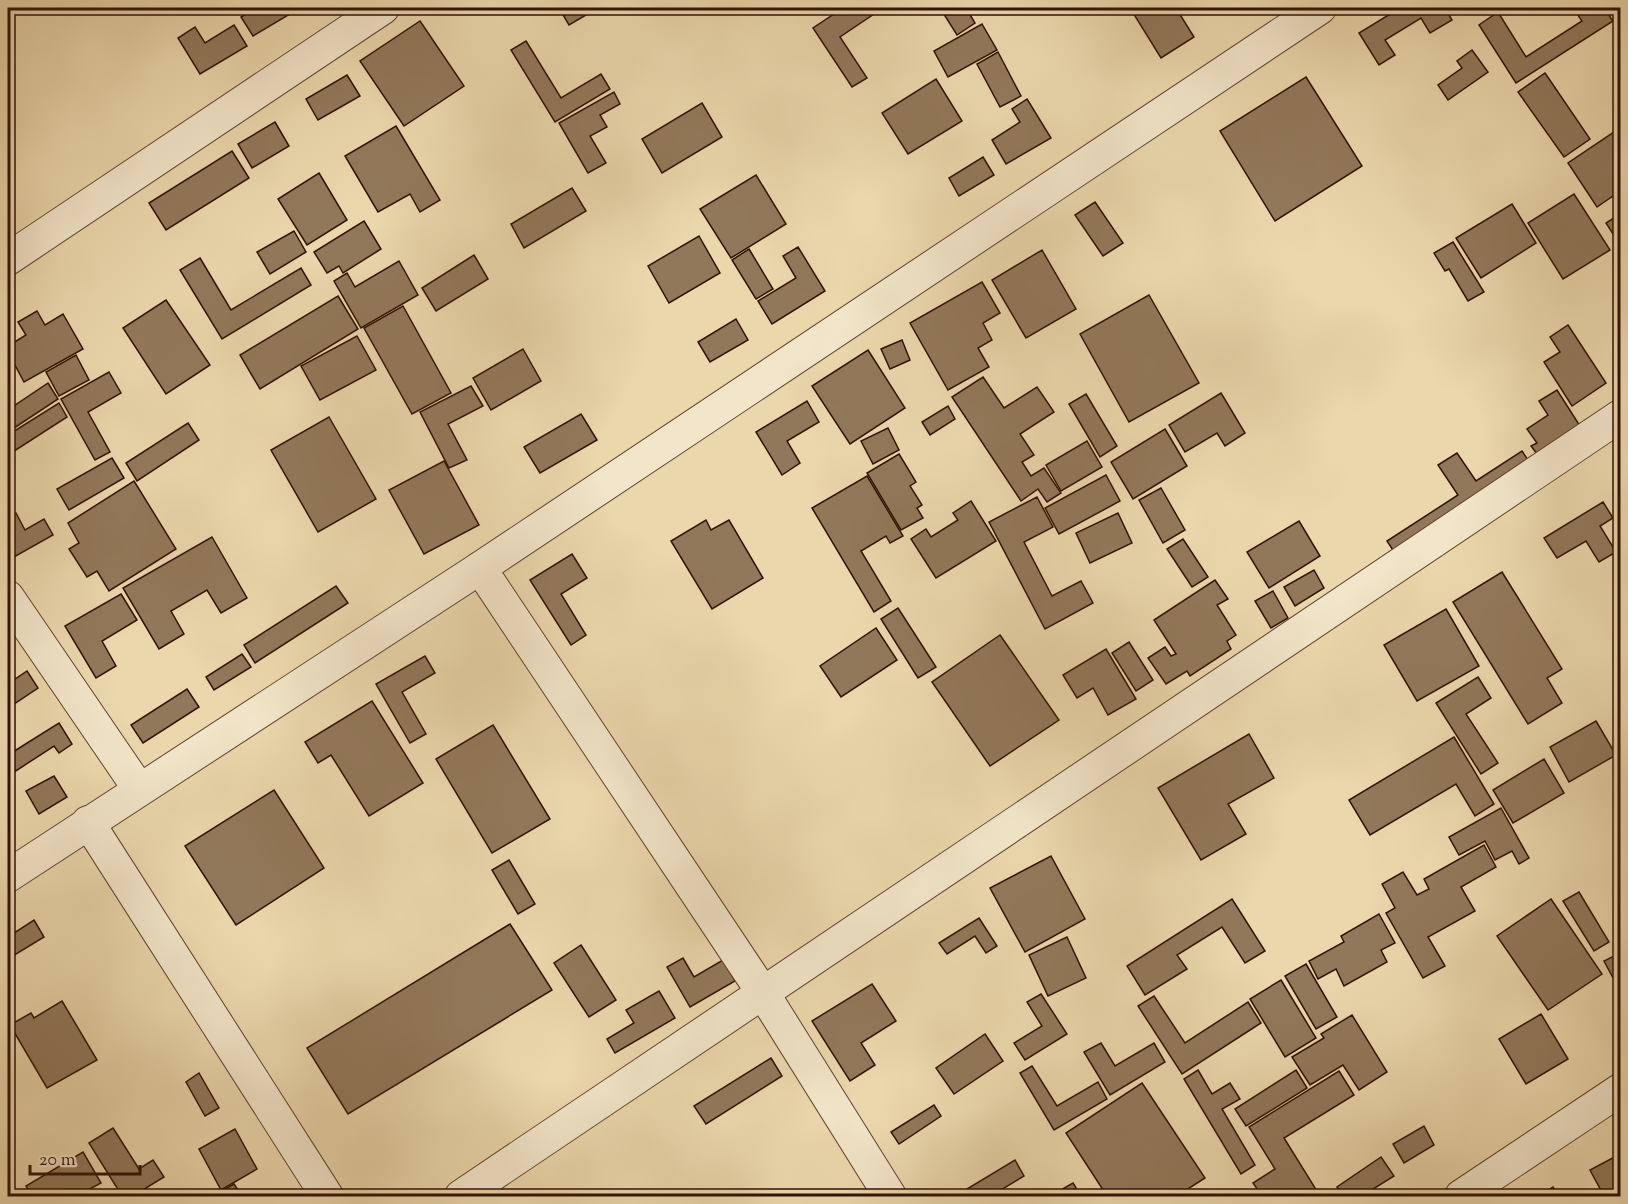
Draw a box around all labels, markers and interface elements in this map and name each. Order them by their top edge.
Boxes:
scale bar [30,1138,140,1176]
text: 20 m [39,1148,76,1174]

